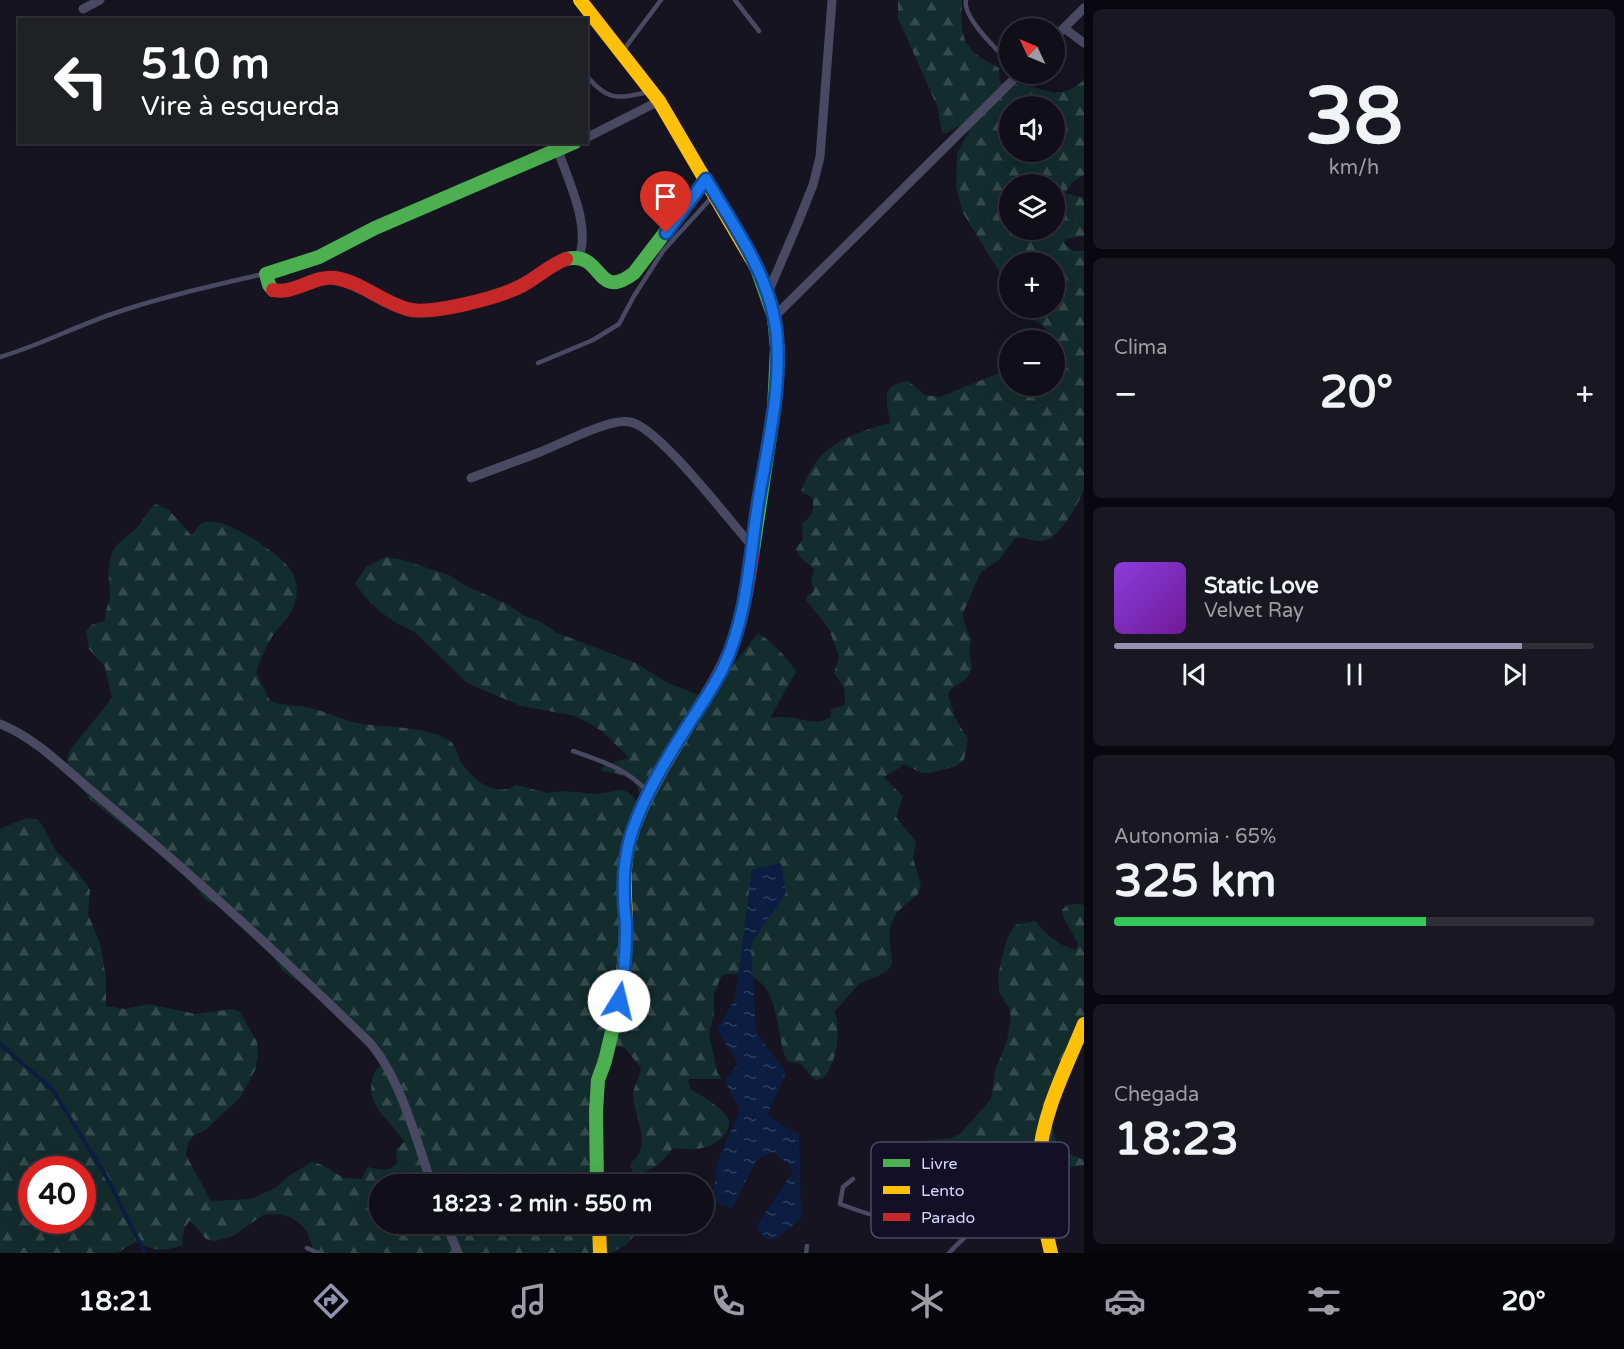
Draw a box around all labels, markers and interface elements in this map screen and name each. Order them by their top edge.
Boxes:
north arrow [999,18,1065,84]
map controls [999,18,1065,396]
text: 510 m [141,39,270,90]
icon: left [42,42,120,120]
text: 38 [1305,70,1403,164]
text: Vire à esquerda [141,90,340,123]
button: sound [999,96,1065,162]
text: km/h [1329,156,1379,180]
pin [640,171,691,233]
button: layers [999,174,1065,240]
icon: arrive [649,180,682,213]
button: + [999,252,1065,318]
button: − [999,330,1065,396]
text: Clima [1114,336,1167,360]
text: 20° [1320,366,1393,420]
text: − [1114,375,1138,414]
text: + [1575,375,1594,414]
text: Static Love [1204,573,1319,599]
text: Velvet Ray [1204,599,1304,623]
icon: previous [1178,658,1211,691]
icon: pause [1338,658,1371,691]
icon: next [1498,658,1531,691]
text: Autonomia · 65% [1114,825,1276,849]
text: 325 km [1114,855,1276,909]
position arrow [587,969,651,1033]
text: Chegada [1114,1083,1199,1107]
text: 18:23 [1114,1113,1239,1167]
legend [871,1142,1069,1238]
text: Livre [921,1154,958,1174]
speed limit sign: 40 [18,1156,96,1234]
text: Lento [921,1181,965,1201]
text: 18:23 · 2 min · 550 m [431,1191,652,1217]
text: Parado [921,1208,975,1228]
icon: directions [310,1280,352,1322]
icon: music [508,1280,550,1322]
icon: phone [707,1280,749,1322]
icon: climate [906,1280,948,1322]
icon: car [1104,1280,1146,1322]
icon: filters [1303,1280,1345,1322]
text: 18:21 [78,1285,153,1318]
text: 20° [1502,1285,1546,1318]

